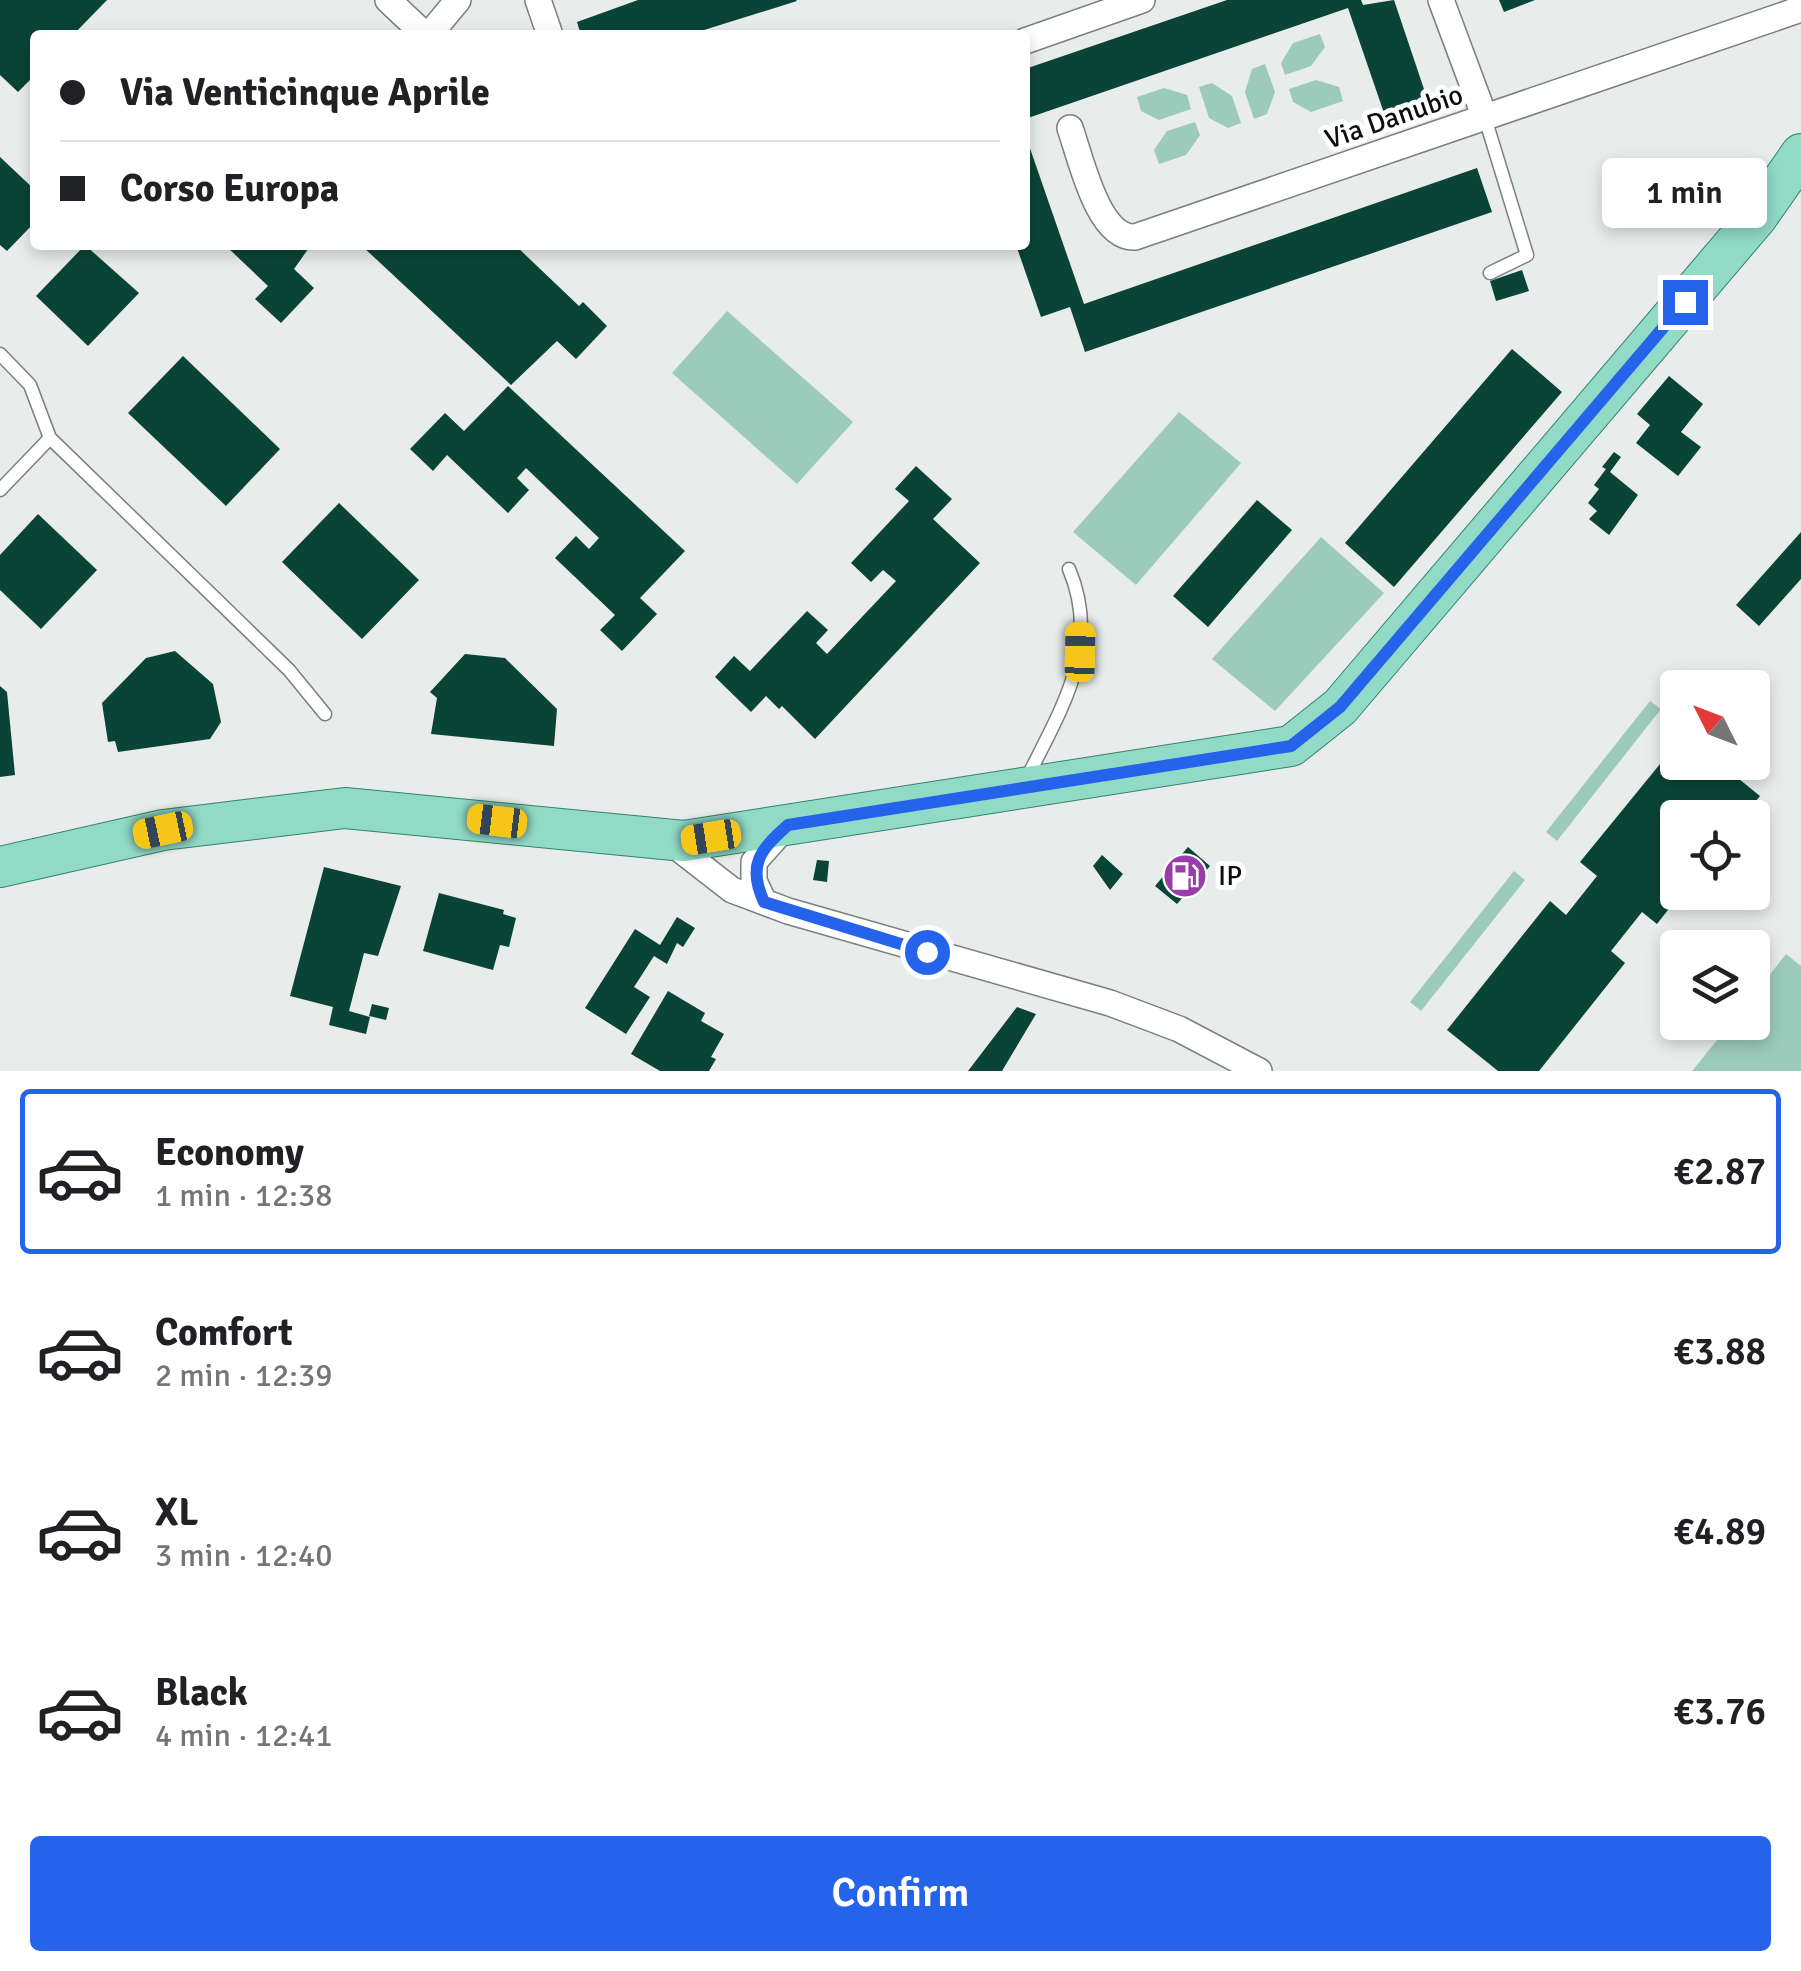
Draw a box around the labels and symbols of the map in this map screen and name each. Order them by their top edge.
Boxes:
street label: Via Danubio [1321,78,1467,156]
callout: 1 min [1602,157,1768,227]
route end [1663,280,1708,325]
car [1064,622,1096,682]
north arrow [1660,670,1770,780]
car [465,802,529,840]
car [131,809,195,851]
car [679,817,743,857]
fuel station icon: IP [1162,853,1208,899]
place label: IP [1218,859,1242,893]
route start [905,930,950,975]

